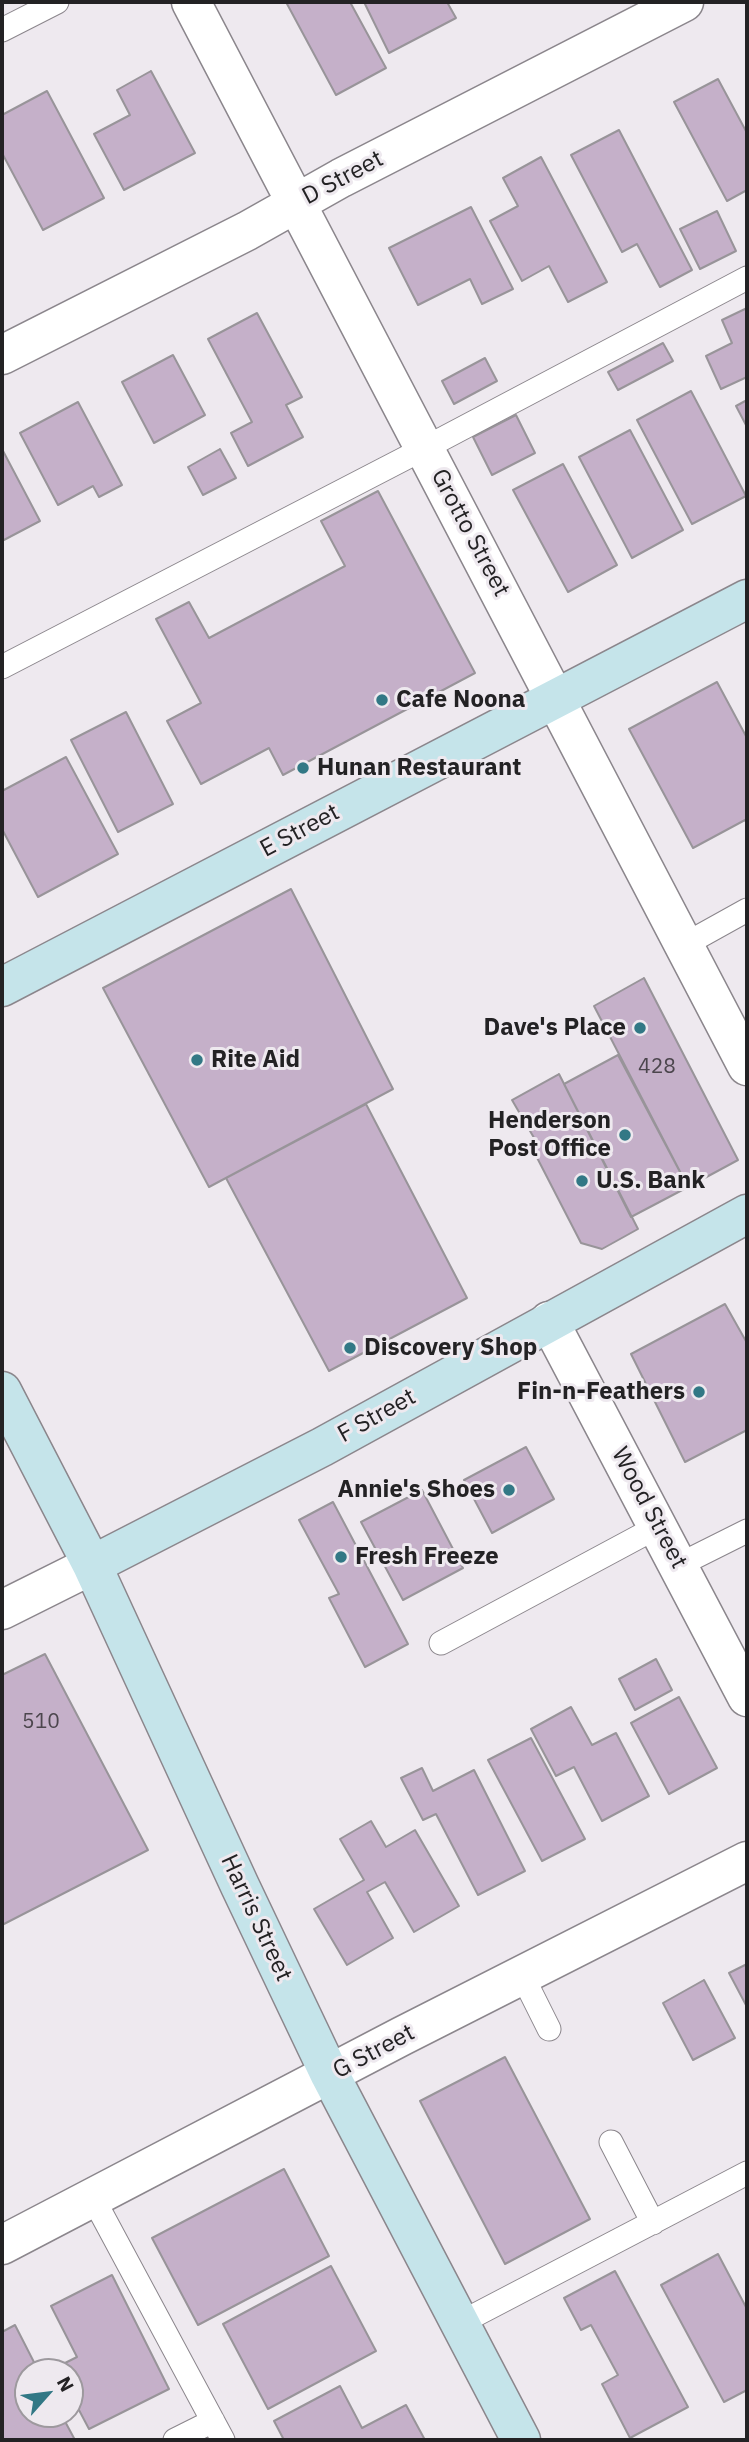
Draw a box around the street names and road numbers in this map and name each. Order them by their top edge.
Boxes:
street label: D Street [298,145,388,211]
street label: Grotto Street [424,464,516,602]
street label: E Street [255,798,345,864]
street label: F Street [333,1383,421,1449]
street label: Wood Street [605,1442,693,1574]
street label: Harris Street [214,1850,298,1986]
street label: G Street [328,2019,420,2085]

